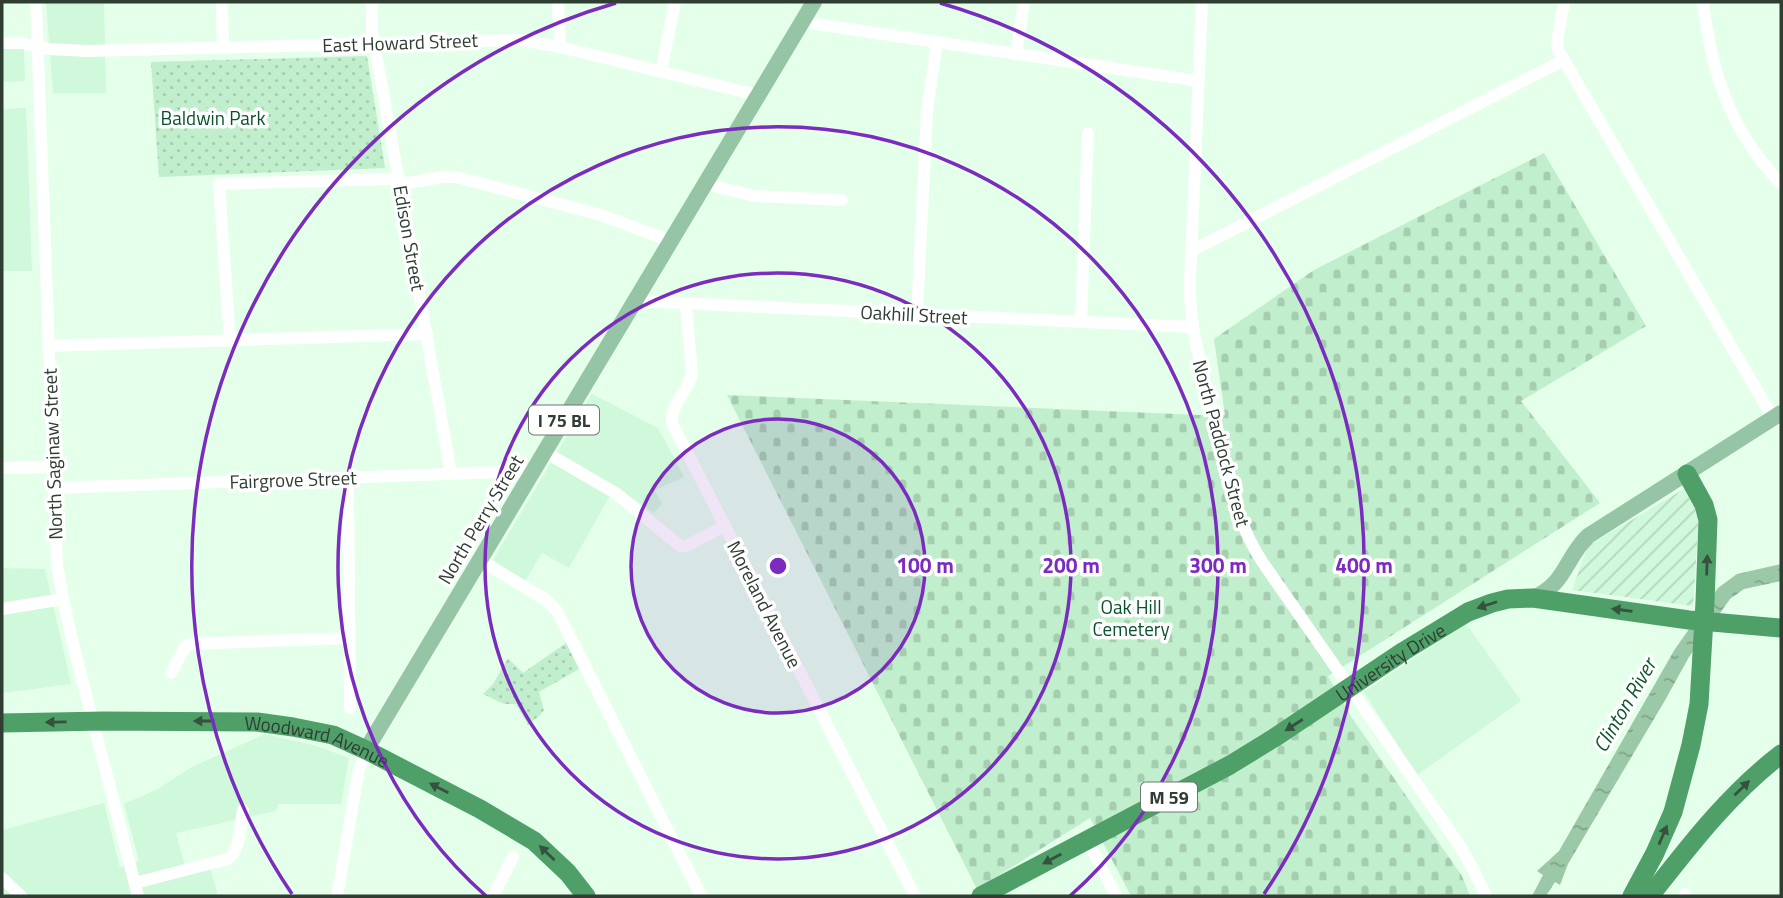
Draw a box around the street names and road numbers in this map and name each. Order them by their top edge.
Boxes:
street label: East Howard Street [322,25,479,59]
street label: Edison Street [386,183,434,293]
street label: Oakhill Street [860,297,969,331]
street label: North Paddock Street [1186,356,1258,530]
street label: North Saginaw Street [35,367,69,540]
road number: I 75 BL [529,406,599,434]
street label: North Perry Street [430,448,530,589]
street label: Fairgrove Street [229,462,357,496]
street label: Moreland Avenue [720,535,810,673]
street label: University Drive [1329,615,1451,708]
street label: Woodward Avenue [245,707,395,774]
road number: M 59 [1141,782,1197,812]

